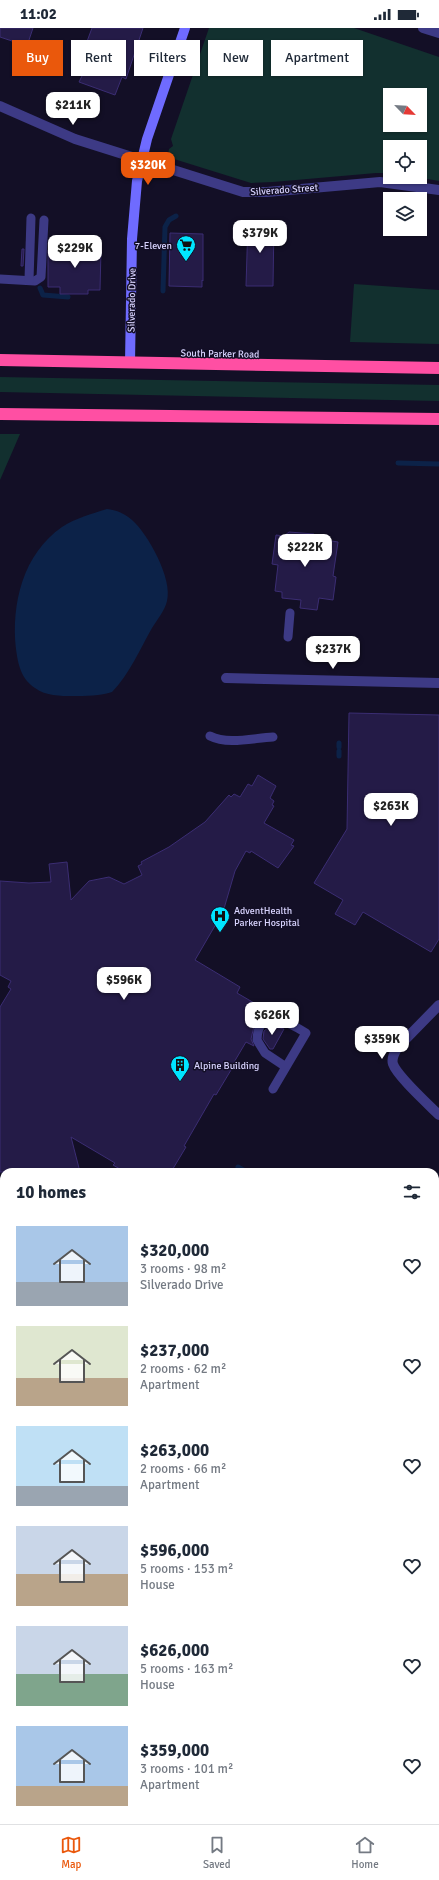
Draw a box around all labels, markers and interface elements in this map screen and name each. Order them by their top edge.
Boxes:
text: 11:02 [20,5,57,23]
chip: Buy [12,40,63,76]
chip: Rent [71,40,126,76]
chip: Filters [134,40,200,76]
chip: New [208,40,263,76]
chip: Apartment [271,40,363,76]
north arrow [383,88,427,132]
map controls [383,88,427,236]
pin: $211K [45,92,101,126]
text: $211K [55,97,91,113]
button: locate [383,140,427,184]
pin: $320K [120,152,176,186]
text: $320K [130,157,166,173]
street label: Silverado Street [250,182,319,198]
button: layers [383,192,427,236]
pin: $379K [232,220,288,254]
text: $379K [242,225,278,241]
supermarket icon: 7-Eleven [175,234,197,262]
pin: $229K [47,235,103,269]
text: $229K [57,240,93,256]
place label: 7-Eleven [135,240,172,252]
street label: Silverado Drive [125,268,139,332]
street label: South Parker Road [181,347,259,361]
pin: $222K [277,534,333,568]
text: $222K [287,539,323,555]
pin: $237K [305,636,361,670]
text: $237K [315,641,351,657]
pin: $263K [363,793,419,827]
text: $263K [373,798,409,814]
hospital icon: AdventHealth Parker Hospital [209,905,231,933]
place label: AdventHealth Parker Hospital [234,905,300,929]
pin: $596K [96,967,152,1001]
text: $596K [106,972,142,988]
pin: $626K [244,1002,300,1036]
text: $626K [254,1007,290,1023]
pin: $359K [354,1026,410,1060]
text: $359K [364,1031,400,1047]
building icon: Alpine Building [169,1054,191,1082]
place label: Alpine Building [194,1060,259,1072]
icon: filters [401,1181,423,1203]
text: 10 homes [16,1182,86,1203]
text: $320,000 [140,1240,209,1261]
icon: home [48,1242,96,1290]
icon: heart [401,1255,423,1277]
text: 3 rooms · 98 m² [140,1261,226,1277]
text: Silverado Drive [140,1277,224,1293]
text: $237,000 [140,1340,209,1361]
icon: home [48,1342,96,1390]
icon: heart [401,1355,423,1377]
text: 2 rooms · 62 m² [140,1361,226,1377]
text: Apartment [140,1377,200,1393]
text: $263,000 [140,1440,209,1461]
icon: home [48,1442,96,1490]
icon: heart [401,1455,423,1477]
text: 2 rooms · 66 m² [140,1461,226,1477]
text: Apartment [140,1477,200,1493]
text: $596,000 [140,1540,209,1561]
icon: home [48,1542,96,1590]
icon: heart [401,1555,423,1577]
text: 5 rooms · 153 m² [140,1561,233,1577]
text: House [140,1577,175,1593]
text: $626,000 [140,1640,209,1661]
icon: home [48,1642,96,1690]
icon: heart [401,1655,423,1677]
text: 5 rooms · 163 m² [140,1661,233,1677]
text: House [140,1677,175,1693]
text: $359,000 [140,1740,209,1761]
icon: home [48,1742,96,1790]
icon: heart [401,1755,423,1777]
text: 3 rooms · 101 m² [140,1761,233,1777]
text: Apartment [140,1777,200,1793]
tab: Map [60,1834,82,1871]
tab: Saved [203,1834,231,1871]
tab: Home [351,1834,379,1871]

